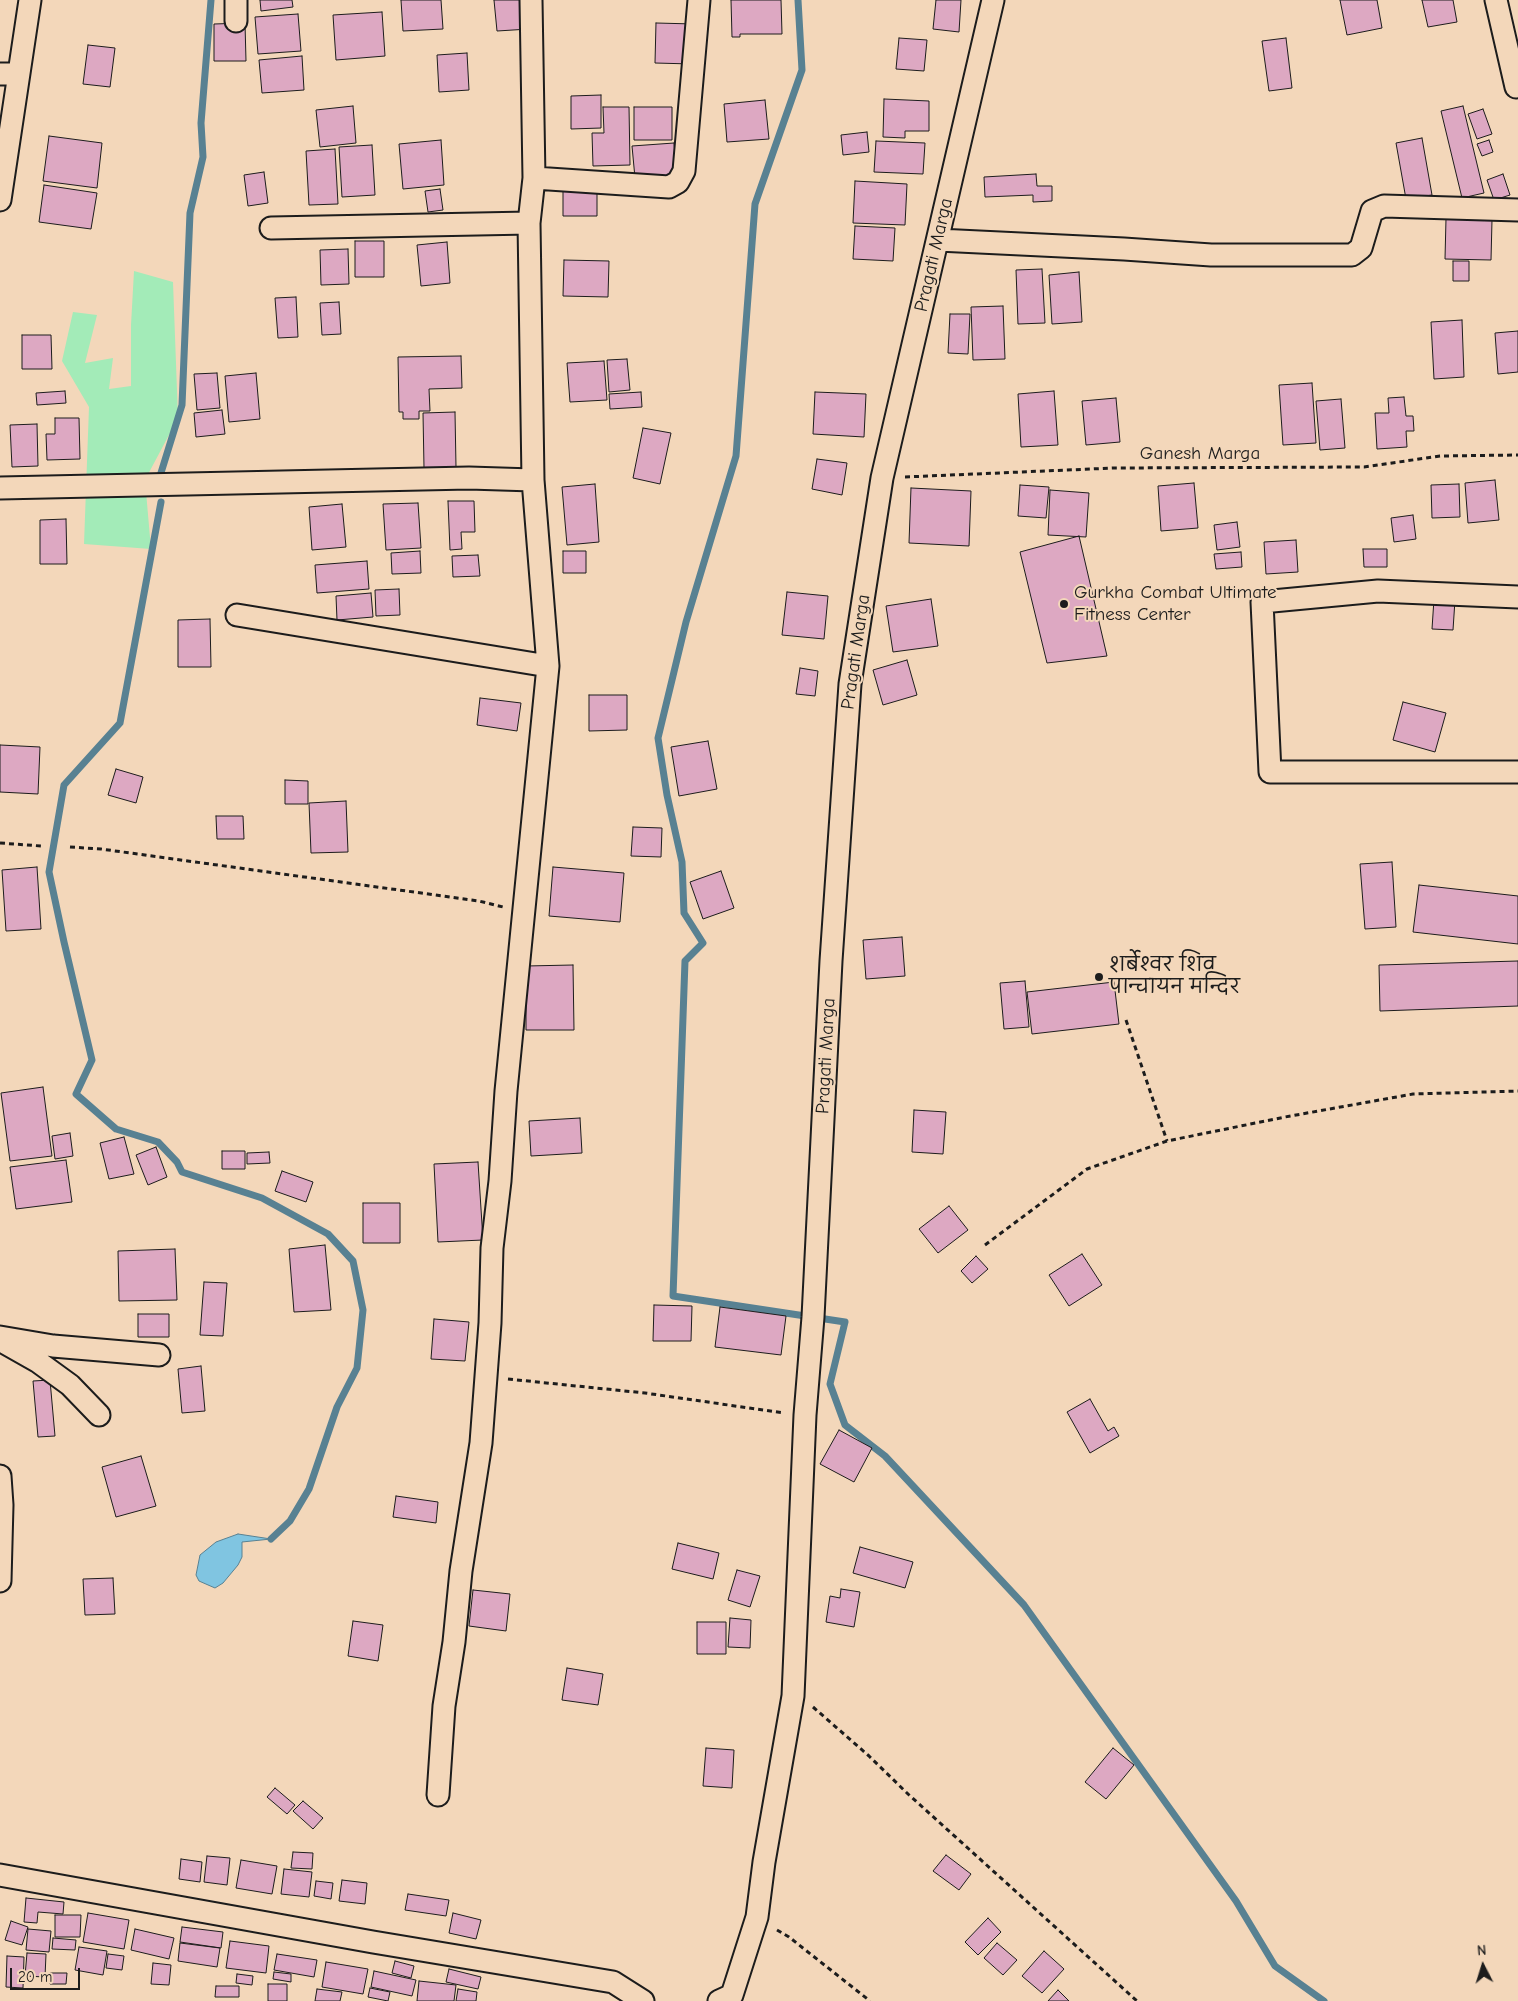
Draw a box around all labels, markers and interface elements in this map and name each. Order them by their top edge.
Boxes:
street label: Pragati Marga [910,196,958,314]
street label: Ganesh Marga [1140,443,1260,465]
place label: Gurkha Combat Ultimate Fitness Center [1074,582,1277,626]
street label: Pragati Marga [837,593,875,711]
marker: Gurkha Combat Ultimate Fitness Center [1058,598,1070,610]
place label: शर्बेश्वर शिव पान्चायन मन्दिर [1109,955,1240,999]
marker: शर्बेश्वर शिव पान्चायन मन्दिर [1093,971,1105,983]
street label: Pragati Marga [812,997,840,1115]
north arrow [1458,1941,1508,1991]
text: N [1476,1942,1487,1959]
scale bar [12,1958,82,1990]
text: 20 m [18,1968,52,1986]

